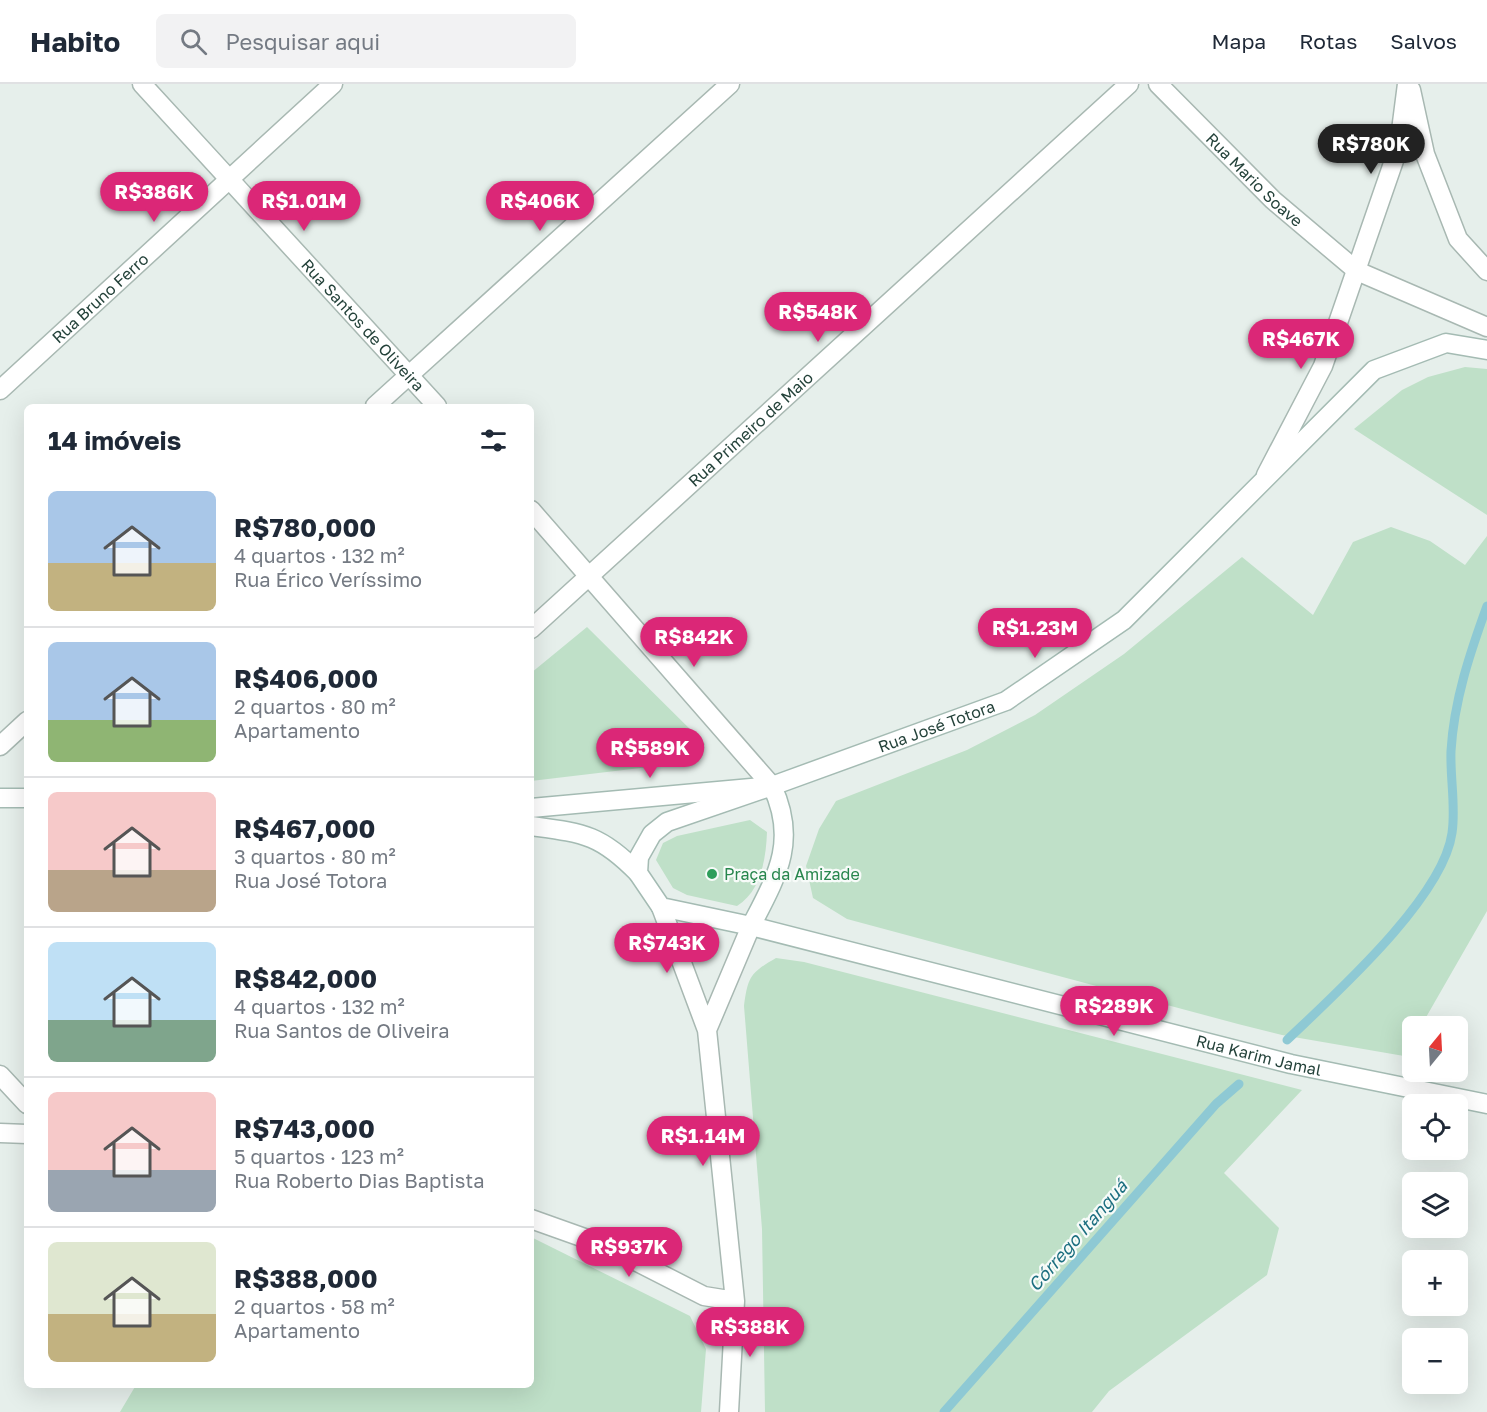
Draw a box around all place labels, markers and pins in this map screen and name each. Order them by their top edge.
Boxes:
pin: R$780K [1322,124,1420,175]
pin: R$386K [105,172,203,223]
pin: R$1.01M [249,181,359,232]
pin: R$406K [491,181,589,232]
pin: R$548K [769,292,867,343]
pin: R$467K [1252,319,1350,370]
pin: R$1.23M [980,608,1090,659]
pin: R$842K [645,617,743,668]
pin: R$589K [601,728,699,779]
place label: Praça da Amizade [724,864,860,884]
marker: Praça da Amizade [705,867,719,881]
pin: R$743K [618,923,716,974]
pin: R$289K [1065,986,1163,1037]
pin: R$1.14M [648,1116,758,1167]
pin: R$937K [580,1227,678,1278]
pin: R$388K [701,1307,799,1358]

